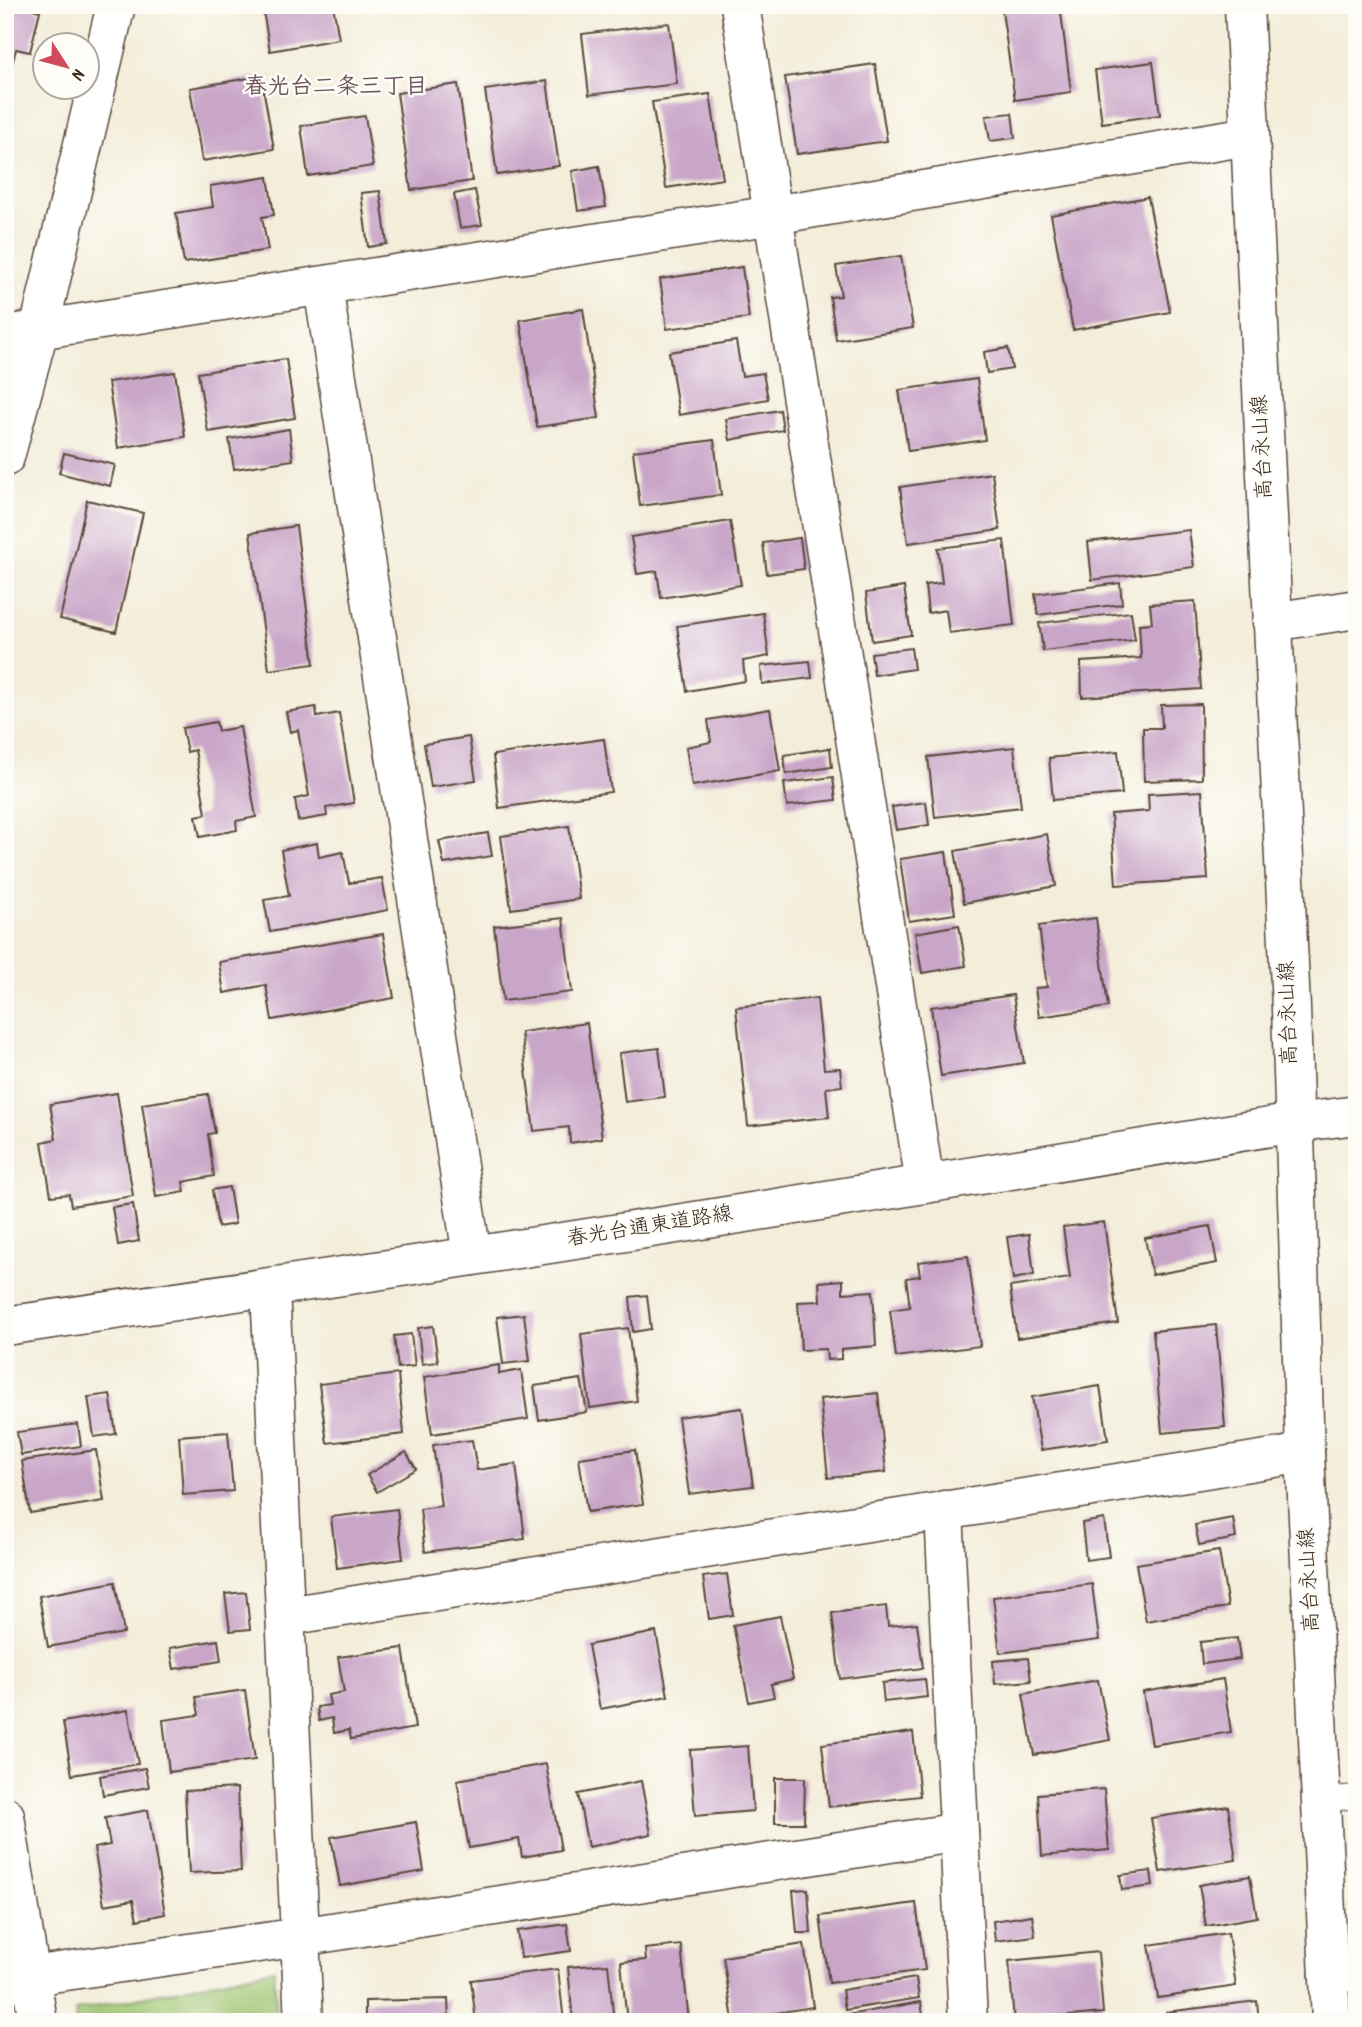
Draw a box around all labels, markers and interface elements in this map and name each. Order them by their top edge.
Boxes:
north arrow [32,32,102,102]
text: N [63,62,91,86]
district label: 春光台二条三丁目 [244,72,428,105]
street label: 高台永山線 [1246,394,1282,500]
street label: 高台永山線 [1273,960,1307,1066]
street label: 春光台通東道路線 [565,1200,735,1256]
street label: 高台永山線 [1293,1527,1329,1633]

